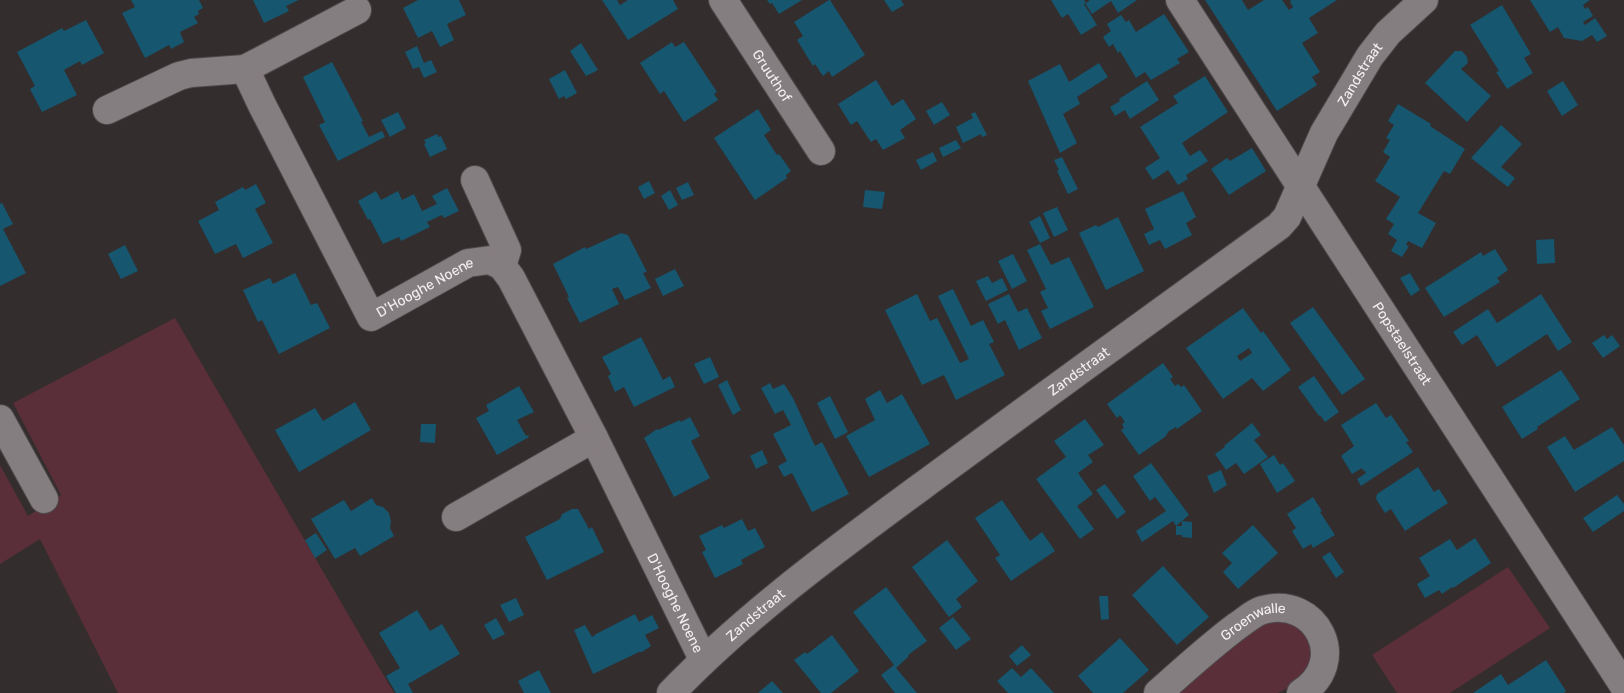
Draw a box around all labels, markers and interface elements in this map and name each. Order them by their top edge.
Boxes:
street label: Zandstraat [1334,39,1387,109]
street label: Gruuthof [748,46,795,106]
street label: D'Hooghe Noene [374,254,475,321]
street label: Popstaelstraat [1369,299,1435,389]
street label: Zandstraat [1045,343,1113,400]
street label: D'Hooghe Noene [643,551,707,656]
street label: Zandstraat [723,585,789,645]
street label: Groenwalle [1217,600,1286,645]

